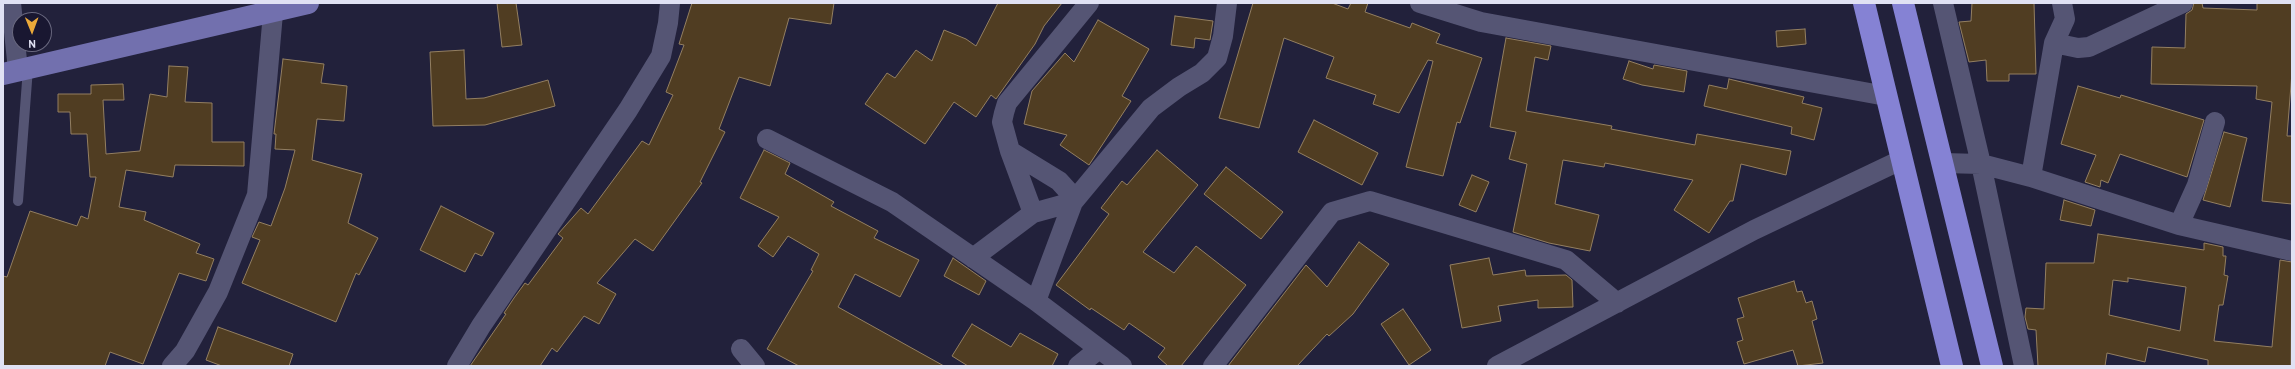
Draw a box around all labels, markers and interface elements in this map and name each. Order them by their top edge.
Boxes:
north arrow [12,12,52,52]
text: N [28,36,36,50]

